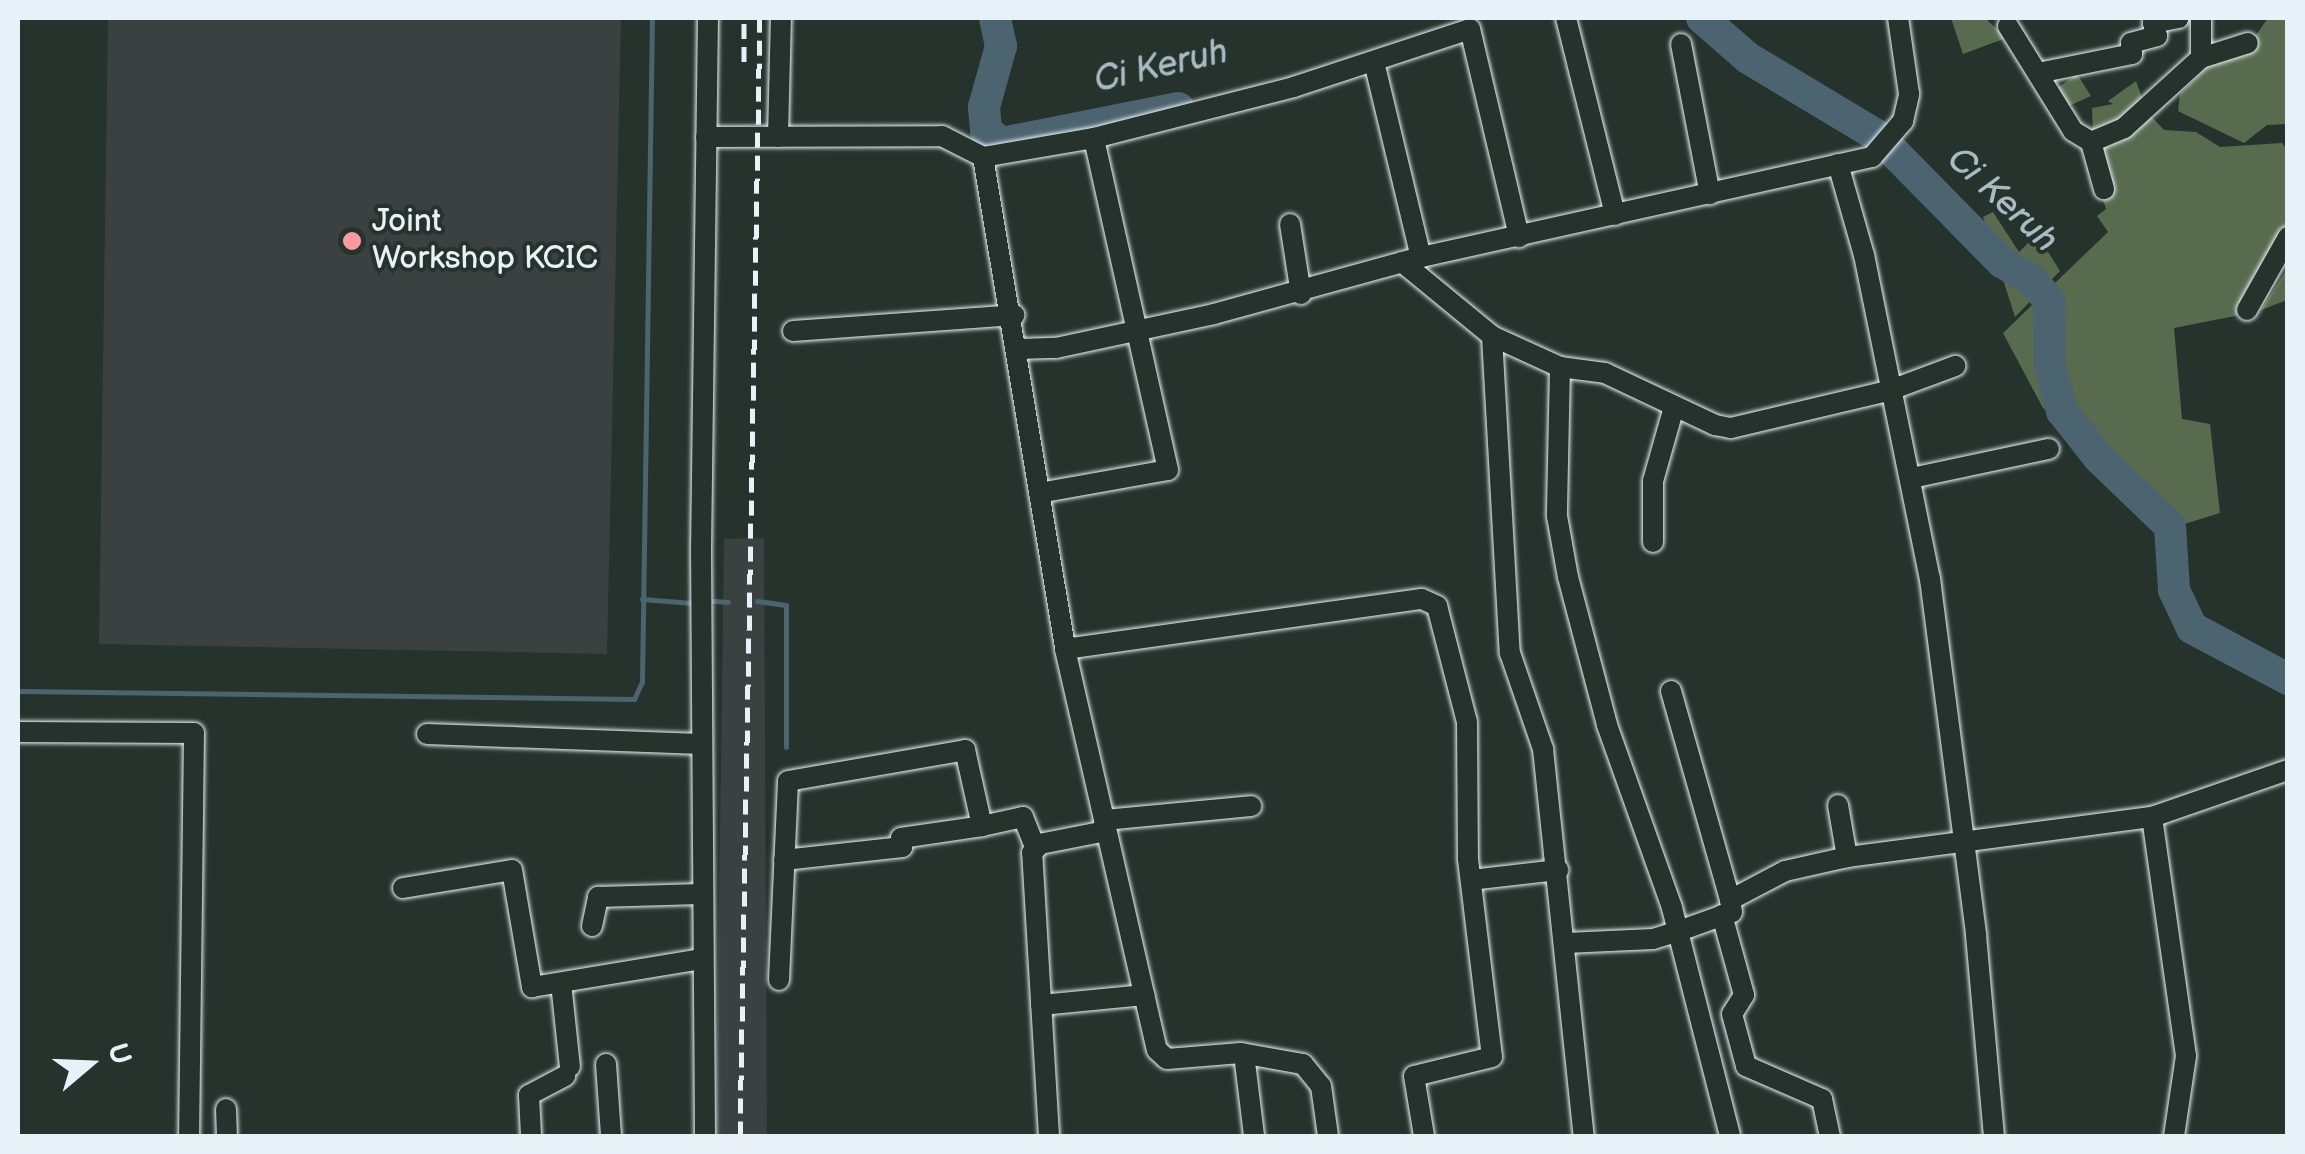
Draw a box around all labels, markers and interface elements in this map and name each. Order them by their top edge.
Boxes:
water label: Ci Keruh [1090,31,1232,103]
water label: Ci Keruh [1938,138,2066,262]
place label: Joint Workshop KCIC [372,204,598,279]
marker: Joint Workshop KCIC [341,230,363,252]
north arrow [40,1014,140,1114]
text: U [100,1039,138,1069]

